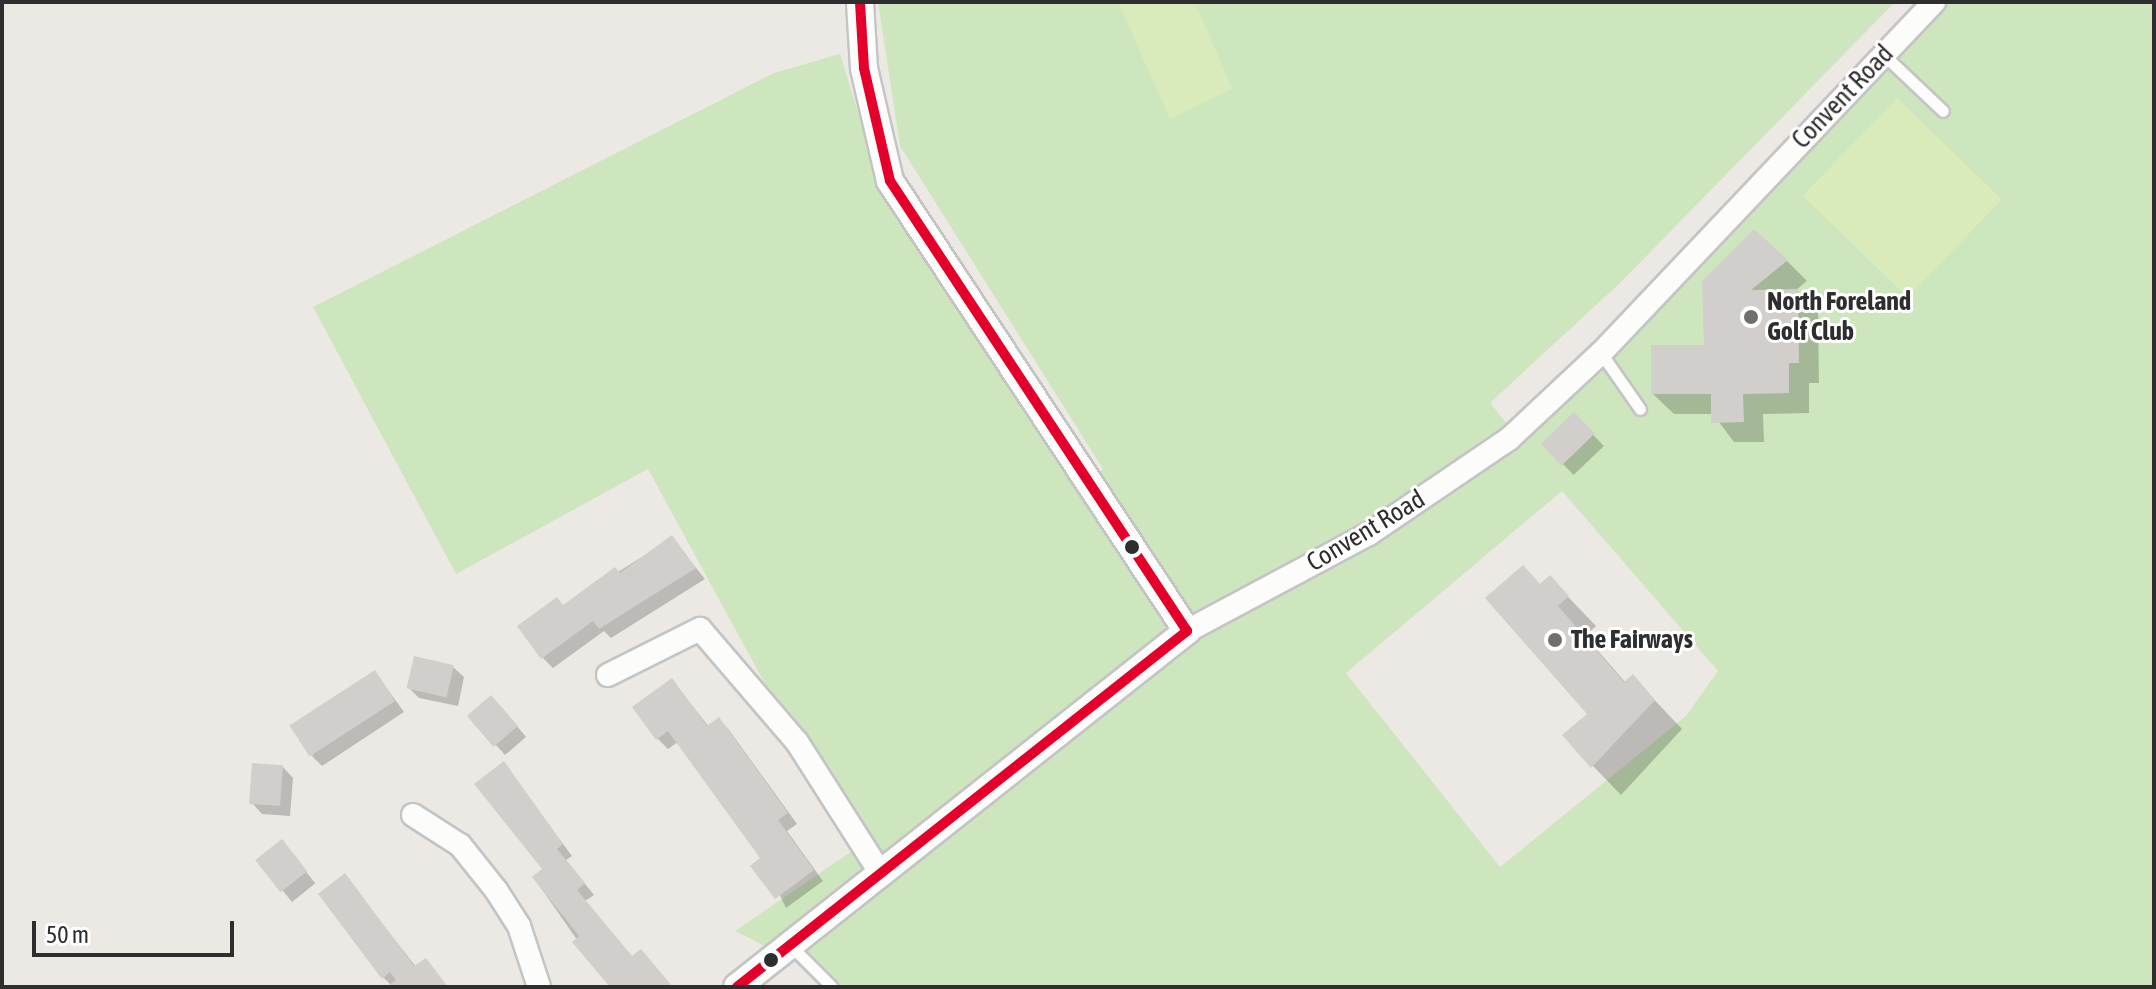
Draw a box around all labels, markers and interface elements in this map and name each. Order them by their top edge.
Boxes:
street label: Convent Road [1786,39,1900,155]
place label: North Foreland Golf Club [1767,286,1911,348]
marker: North Foreland Golf Club [1742,308,1760,326]
street label: Convent Road [1301,484,1431,578]
unlabelled marker [1124,539,1140,555]
place label: The Fairways [1571,624,1693,656]
marker: The Fairways [1546,631,1564,649]
scale bar [36,905,238,955]
text: 50 m [46,921,89,948]
unlabelled marker [763,952,779,968]

